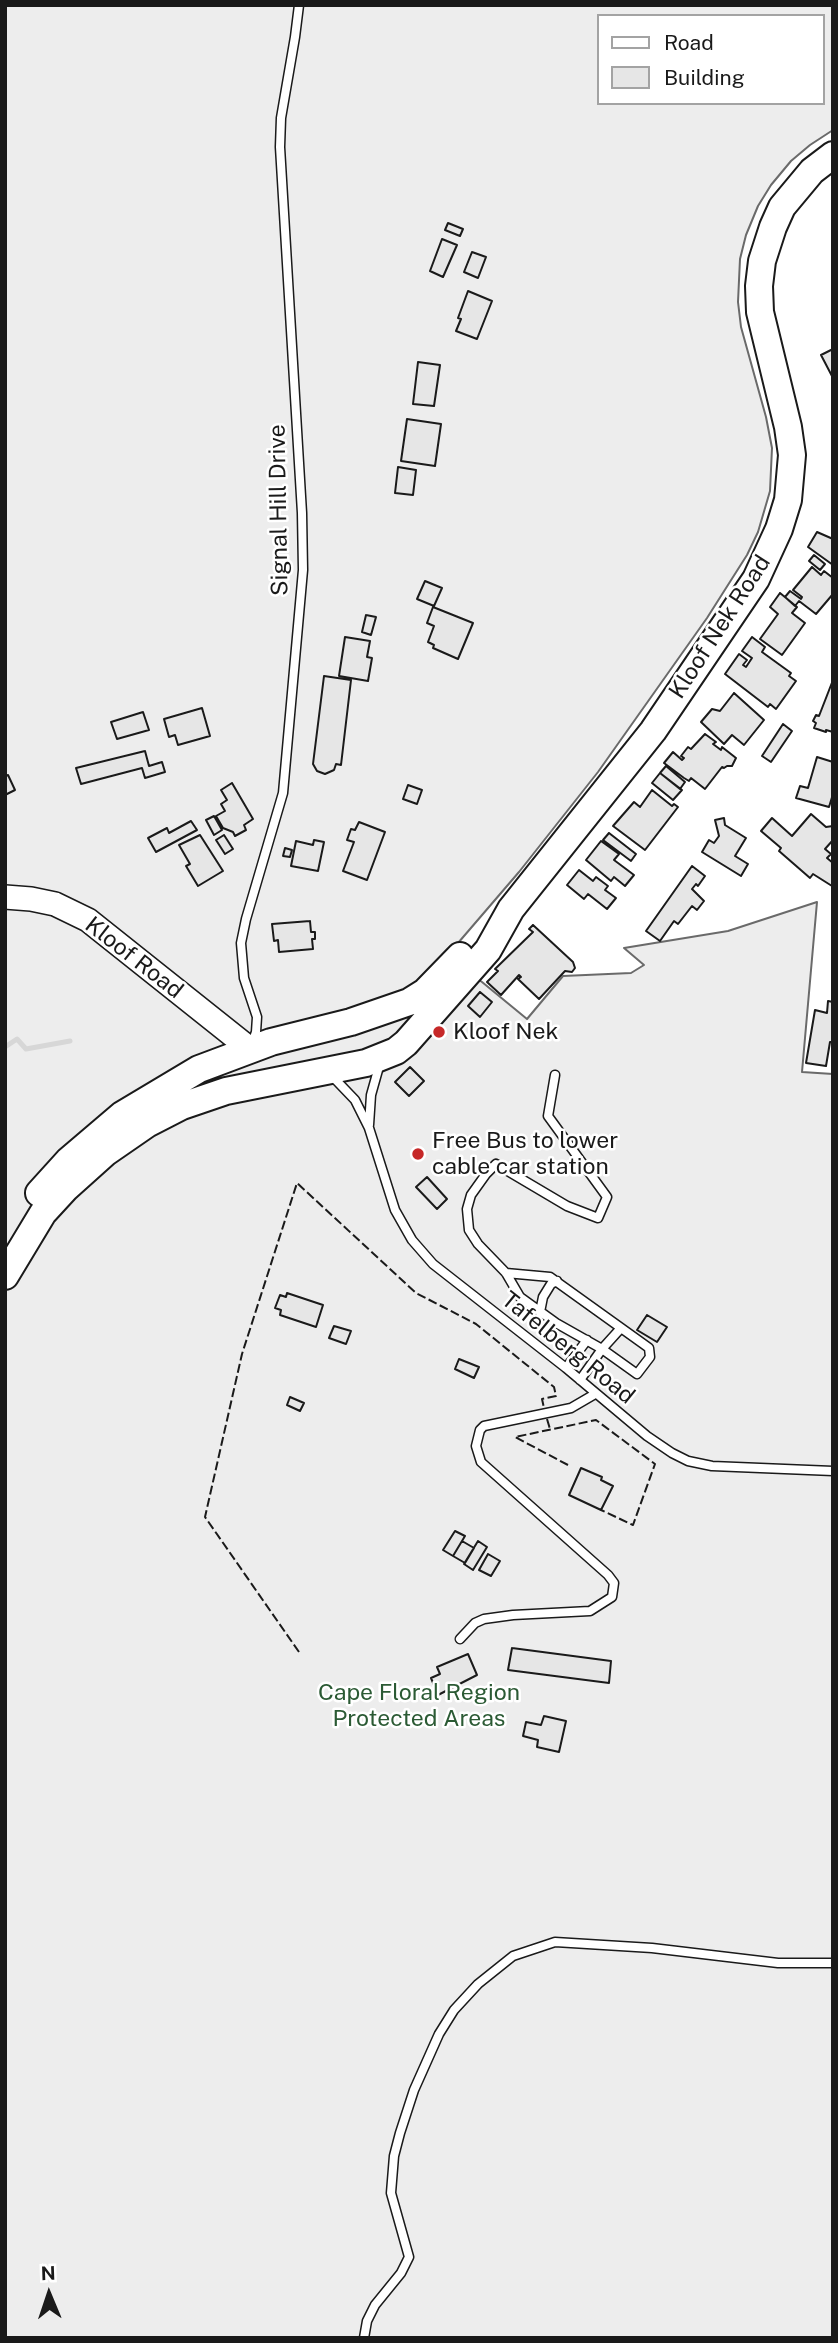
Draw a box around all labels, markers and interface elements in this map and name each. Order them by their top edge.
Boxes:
legend [596,14,824,105]
text: Road [664,30,714,55]
text: Building [664,65,745,90]
street label: Signal Hill Drive [264,424,294,596]
street label: Kloof Nek Road [663,550,777,704]
street label: Kloof Road [79,911,189,1005]
place label: Kloof Nek [453,1018,558,1046]
marker: Kloof Nek [431,1024,447,1040]
place label: Free Bus to lower cable car station [432,1127,618,1181]
marker: Free Bus to lower cable car station [410,1146,426,1162]
street label: Tafelberg Road [496,1286,640,1410]
park label: Cape Floral Region Protected Areas [318,1679,520,1733]
north arrow [14,2259,84,2329]
text: N [40,2262,56,2284]

